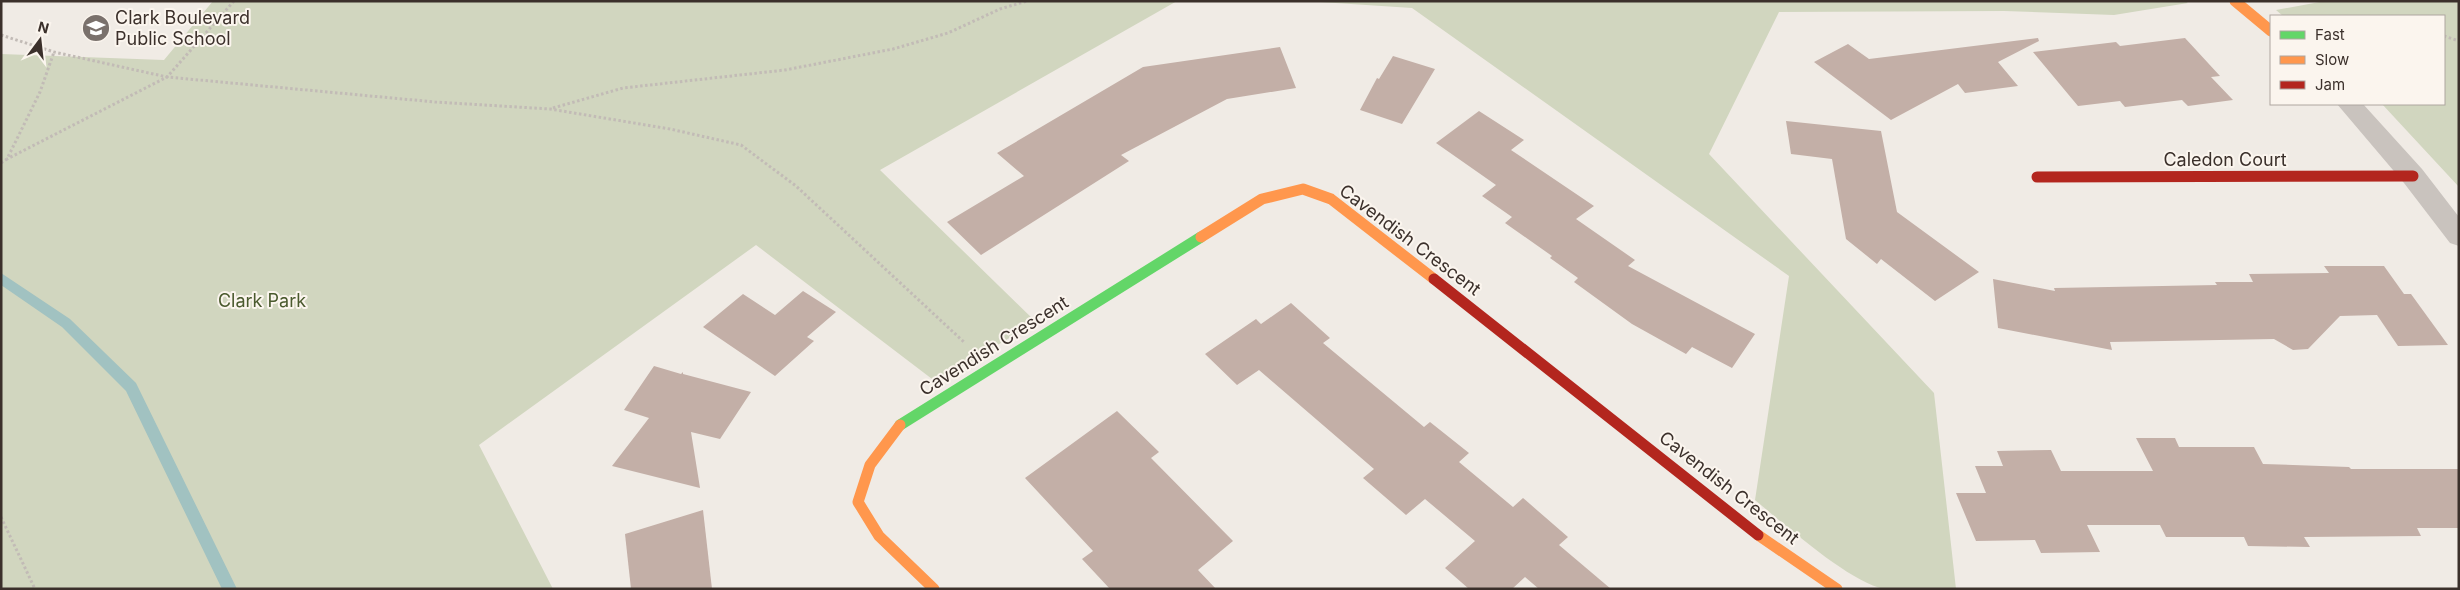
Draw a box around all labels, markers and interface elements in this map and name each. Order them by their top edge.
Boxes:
place label: Clark Boulevard Public School [115,7,250,49]
school or university icon: Clark Boulevard Public School [81,13,111,43]
north arrow [15,15,65,65]
legend [2270,15,2445,105]
text: N [36,17,51,37]
text: Fast [2315,25,2345,44]
text: Slow [2315,50,2349,69]
text: Jam [2315,75,2345,94]
street label: Caledon Court [2163,149,2287,170]
street label: Cavendish Crescent [1336,180,1485,300]
park label: Clark Park [218,290,306,311]
street label: Cavendish Crescent [915,291,1072,400]
street label: Cavendish Crescent [1655,427,1803,549]

